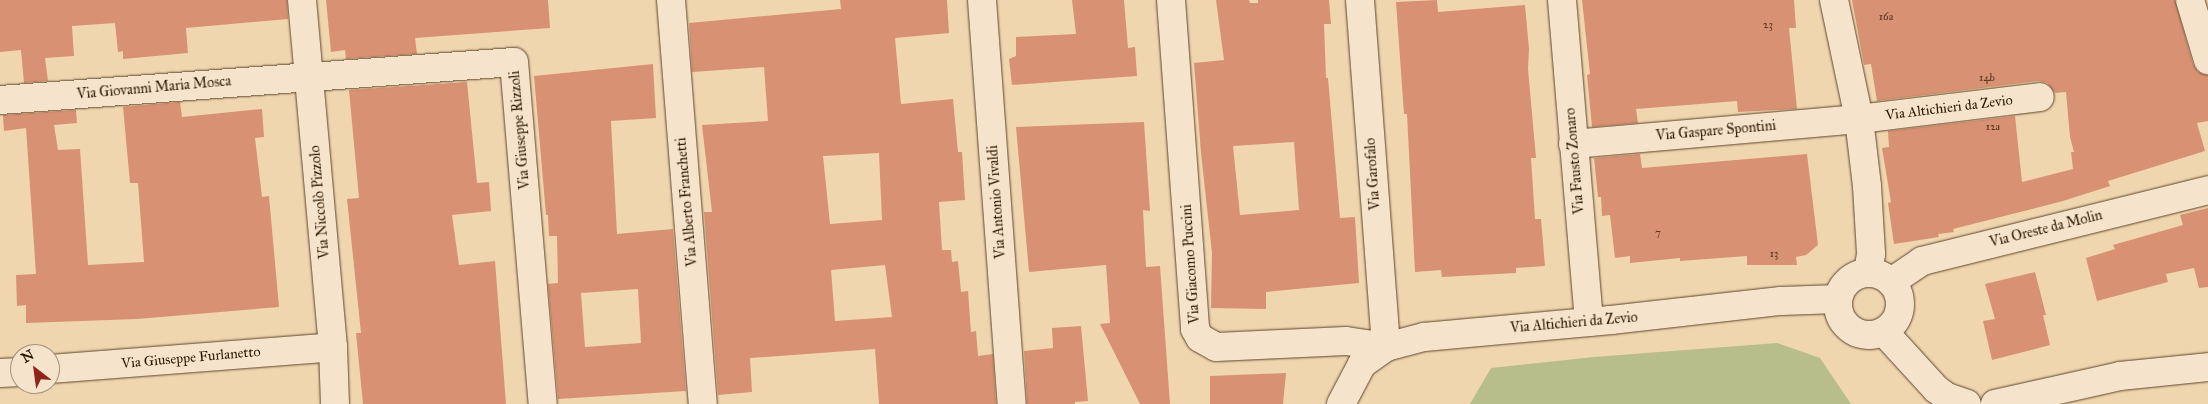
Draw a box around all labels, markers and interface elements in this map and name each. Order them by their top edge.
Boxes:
house number: 16a [1879,10,1893,24]
house number: 23 [1763,18,1773,32]
street label: Via Giuseppe Rizzoli [506,70,534,190]
house number: 14b [1979,71,1995,85]
street label: Via Giovanni Maria Mosca [76,73,232,103]
street label: Via Altichieri da Zevio [1884,92,2014,124]
street label: Via Fausto Zonaro [1562,107,1588,215]
street label: Via Gaspare Spontini [1655,117,1777,145]
house number: 12a [1986,120,2000,134]
street label: Via Alberto Franchetti [673,137,701,267]
street label: Via Garofalo [1362,137,1384,211]
street label: Via Niccolò Pizzolo [307,145,333,259]
street label: Via Antonio Vivaldi [985,145,1009,259]
street label: Via Giacomo Puccini [1178,204,1204,324]
street label: Via Oreste da Molin [1988,207,2104,251]
house number: 7 [1655,226,1661,240]
house number: 13 [1770,247,1778,261]
street label: Via Altichieri da Zevio [1510,309,1638,337]
north arrow [10,344,60,394]
street label: Via Giuseppe Furlanetto [121,344,261,372]
text: N [18,346,37,367]

